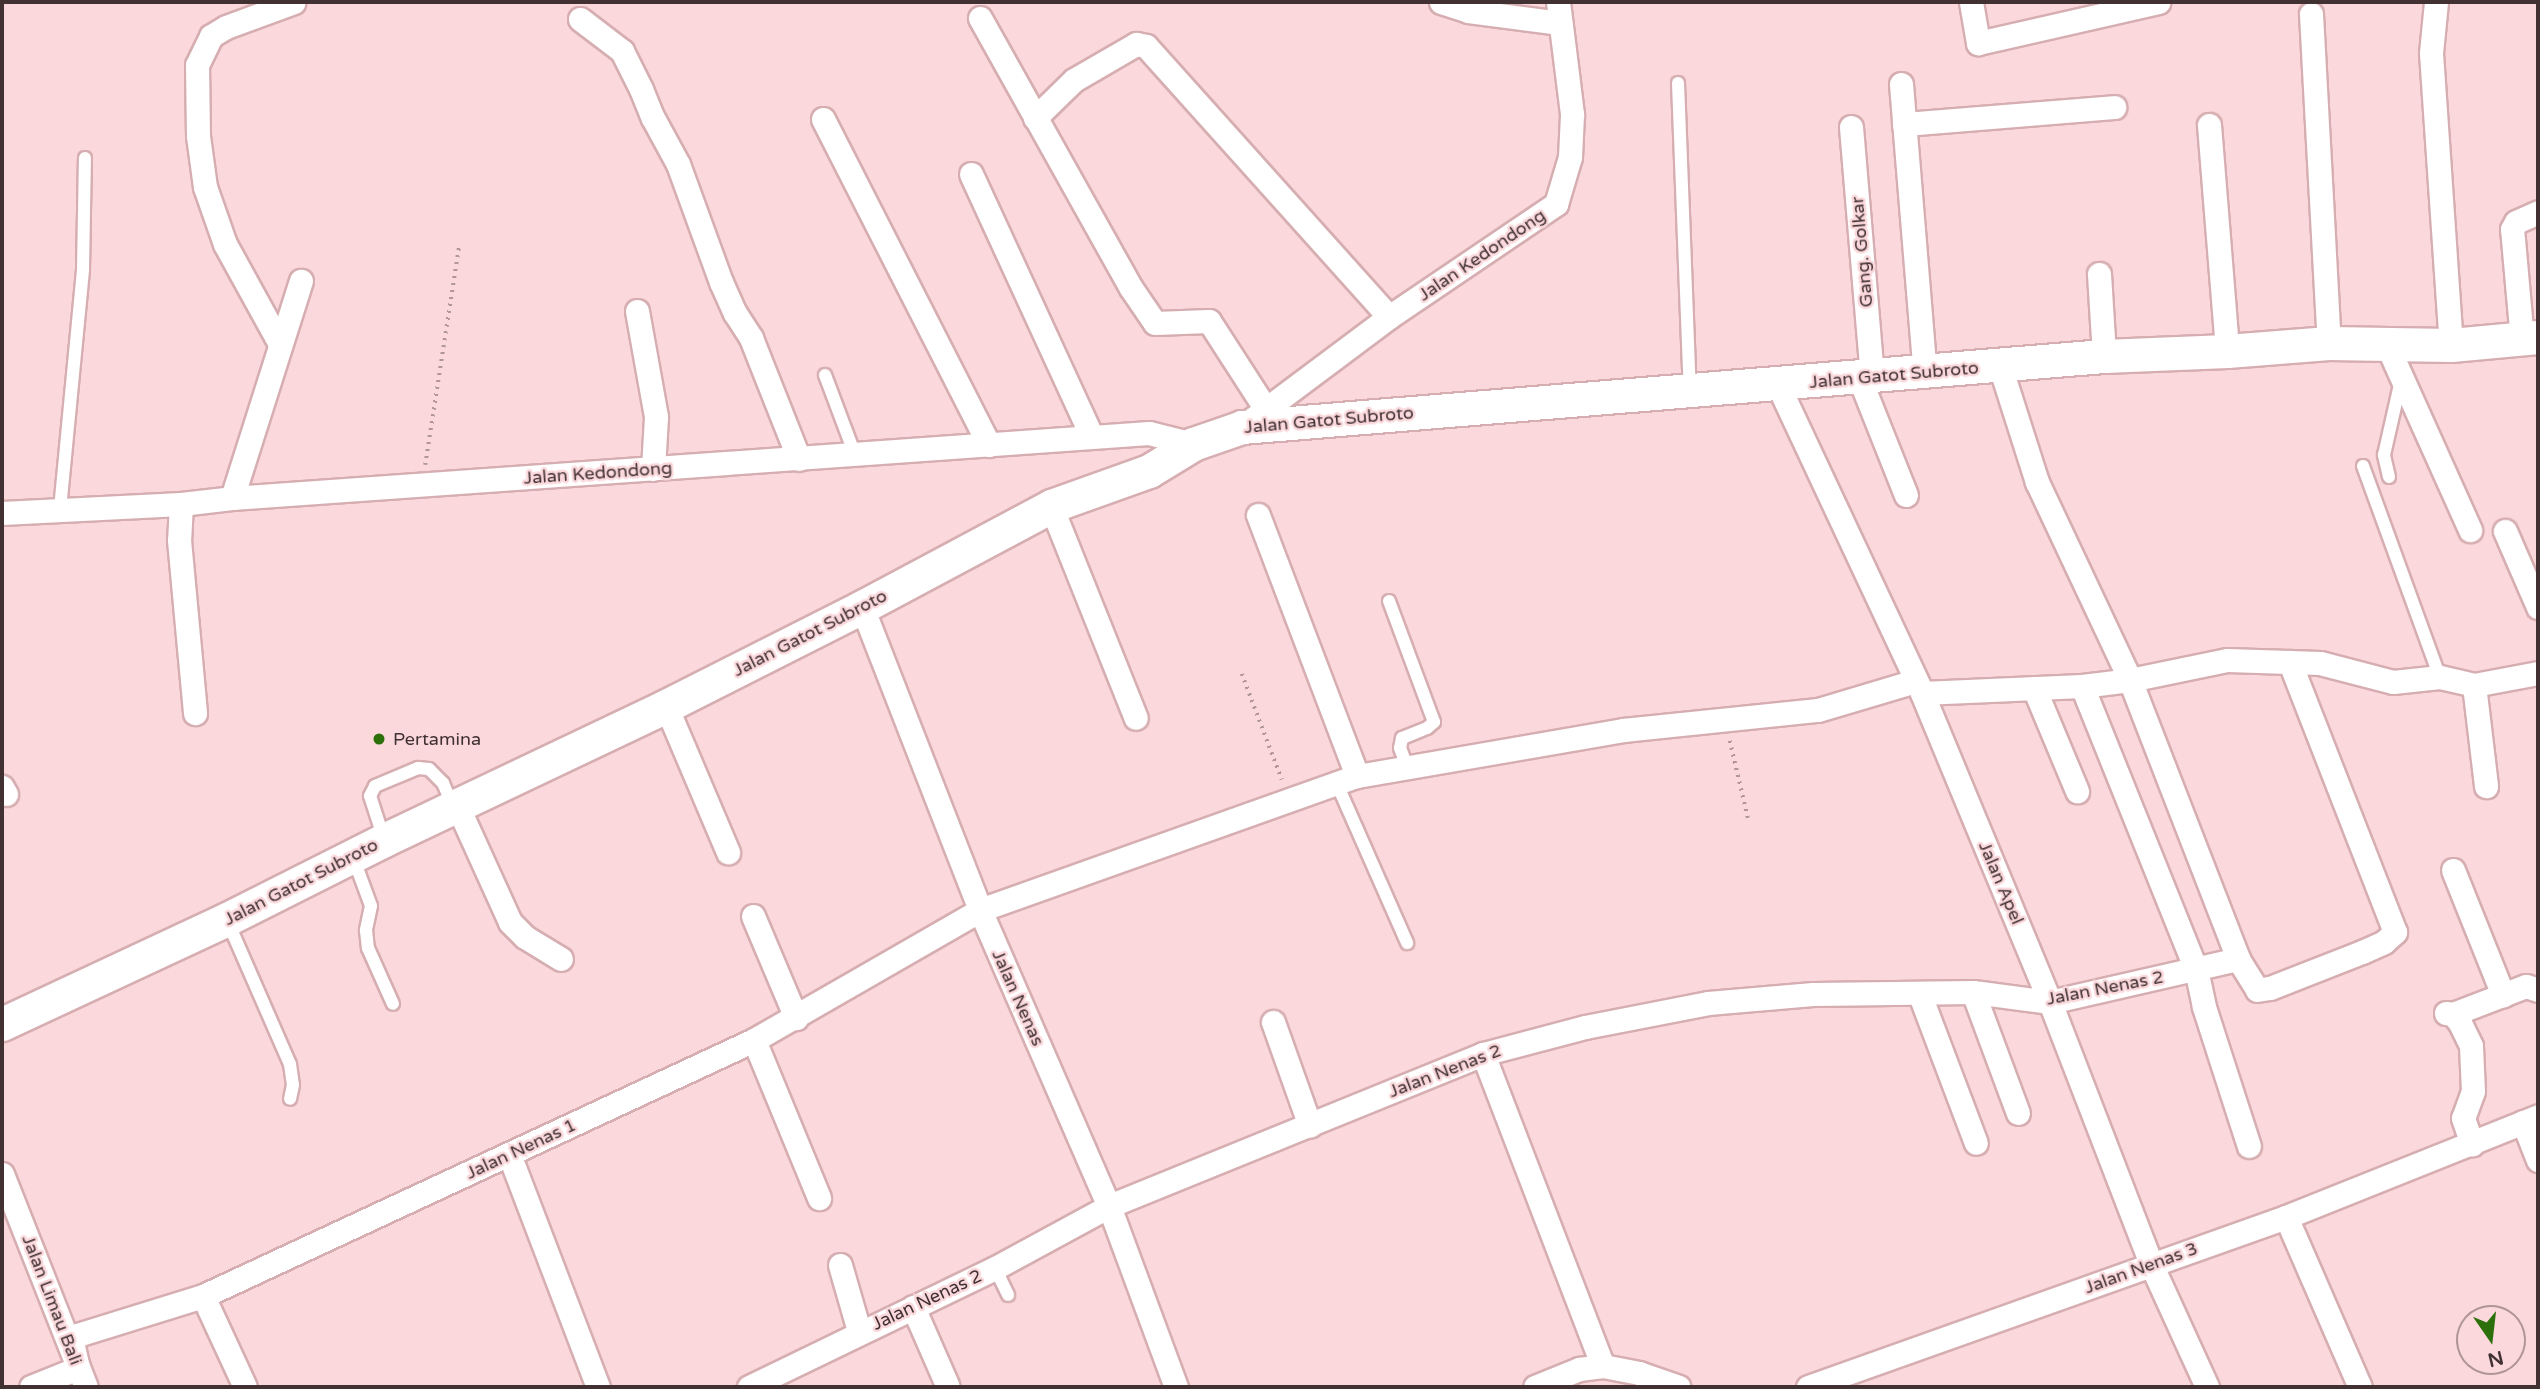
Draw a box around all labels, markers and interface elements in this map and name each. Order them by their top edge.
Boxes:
street label: Gang. Golkar [1846,196,1878,308]
street label: Jalan Kedondong [1414,204,1550,306]
street label: Jalan Gatot Subroto [1808,357,1980,393]
street label: Jalan Gatot Subroto [1243,402,1415,438]
street label: Jalan Kedondong [523,457,673,489]
street label: Jalan Gatot Subroto [729,585,891,681]
place label: Pertamina [393,728,481,750]
marker: Pertamina [371,731,387,747]
street label: Jalan Gatot Subroto [220,834,382,930]
street label: Jalan Apel [1974,838,2028,928]
street label: Jalan Nenas [987,947,1049,1049]
street label: Jalan Nenas 2 [2045,966,2165,1010]
street label: Jalan Nenas 2 [1386,1040,1504,1102]
street label: Jalan Nenas 1 [463,1114,579,1184]
street label: Jalan Limau Bali [17,1232,87,1368]
street label: Jalan Nenas 3 [2081,1238,2201,1298]
street label: Jalan Nenas 2 [869,1265,985,1335]
north arrow [2456,1305,2526,1375]
text: N [2486,1346,2506,1371]

